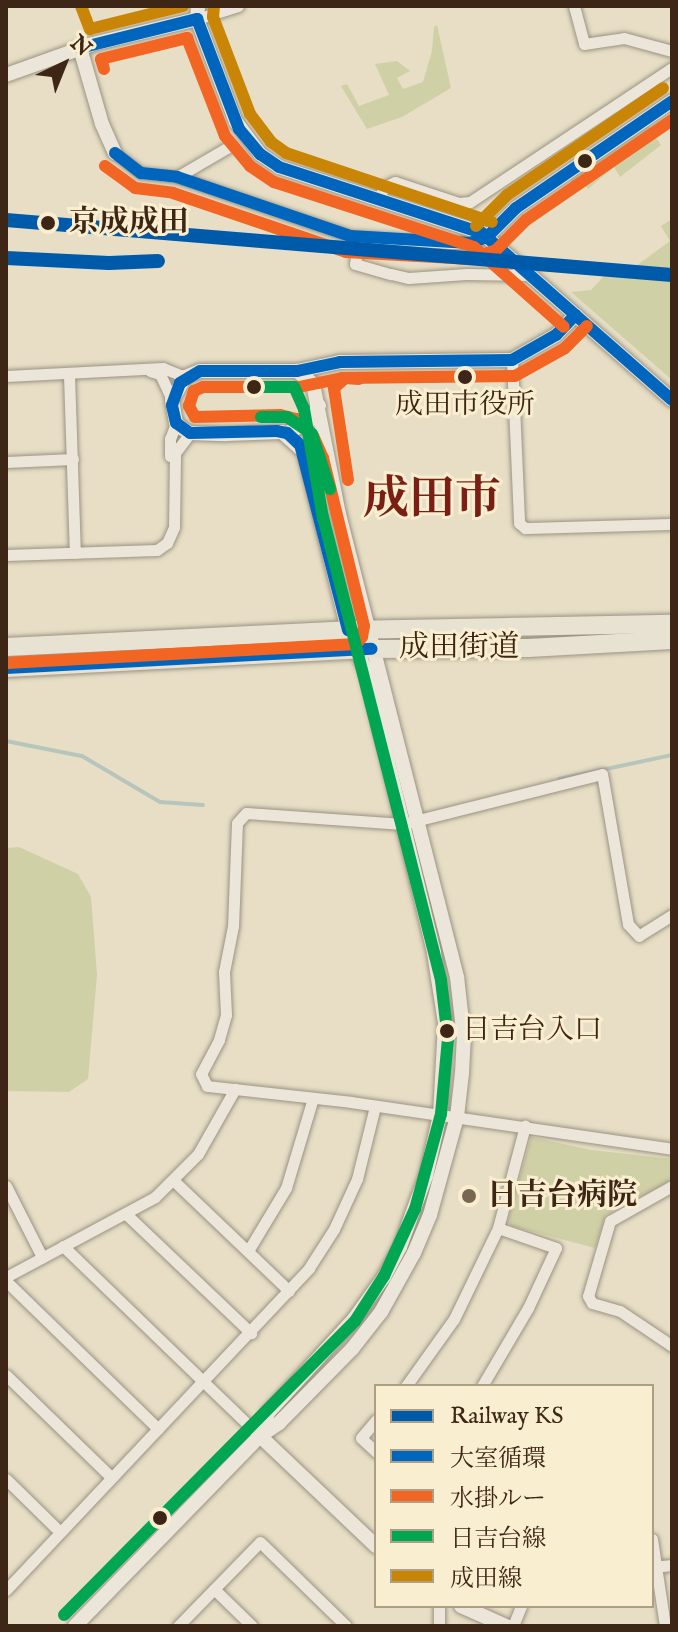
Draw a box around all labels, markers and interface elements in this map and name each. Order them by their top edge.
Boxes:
north arrow [24,24,104,104]
text: N [64,30,97,63]
unlabelled marker [577,153,593,169]
place label: 京成成田 [69,205,189,241]
marker: 京成成田 [34,209,62,237]
marker: 成田市役所 [457,369,473,385]
unlabelled marker [246,379,262,395]
place label: 成田市役所 [395,389,535,423]
district label: 成田市 [363,473,501,529]
street label: 成田街道 [399,630,519,666]
place label: 日吉台入口 [462,1014,602,1048]
marker: 日吉台入口 [439,1023,455,1039]
place label: 日吉台病院 [487,1178,637,1214]
marker: 日吉台病院 [458,1185,480,1207]
legend [374,1384,654,1608]
text: Railway KS [450,1401,564,1432]
text: 大室循環 [450,1444,546,1475]
text: 水掛ルー [450,1484,546,1515]
unlabelled marker [152,1510,168,1526]
text: 日吉台線 [450,1524,546,1555]
text: 成田線 [450,1564,522,1595]

